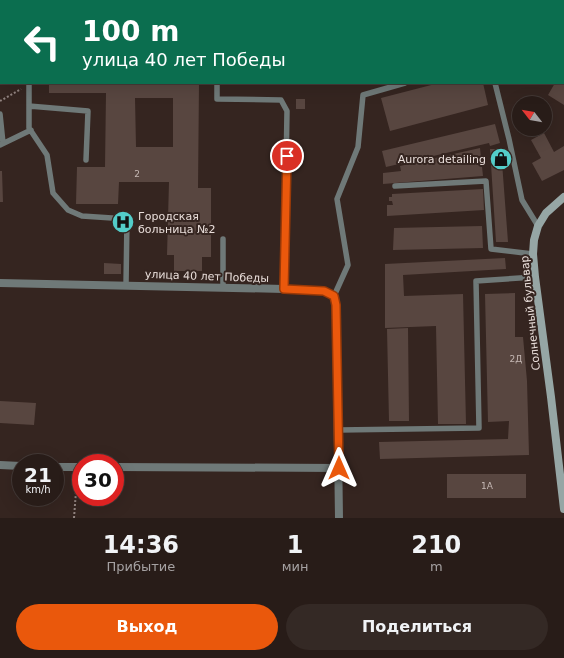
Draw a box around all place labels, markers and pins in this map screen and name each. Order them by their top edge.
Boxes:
pin [270,139,304,173]
shop icon: Aurora detailing [488,146,514,172]
place label: Aurora detailing [398,153,486,166]
hospital icon: Городская больница №2 [110,209,136,235]
place label: Городская больница №2 [138,210,216,236]

